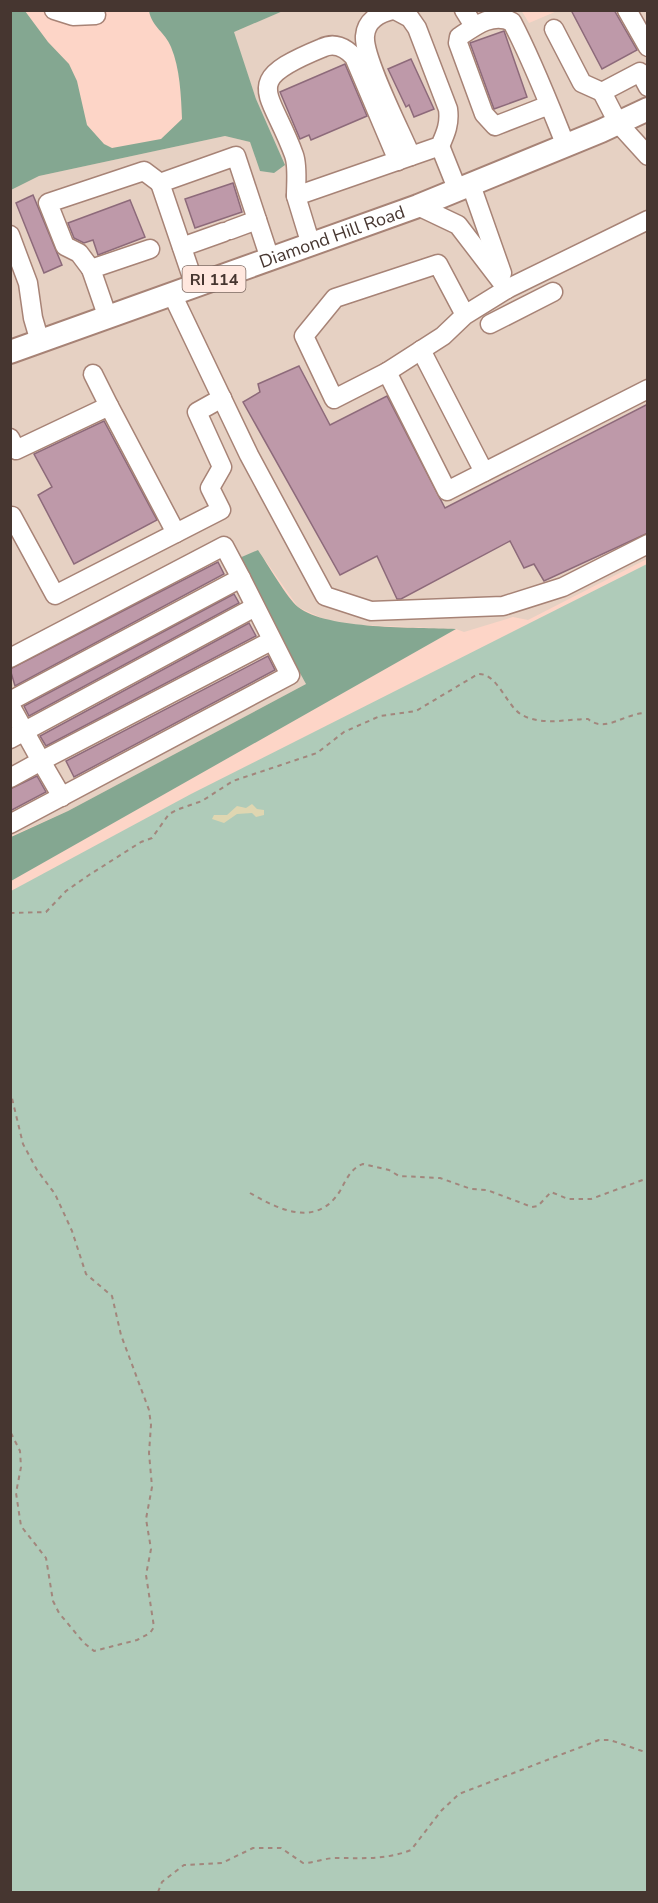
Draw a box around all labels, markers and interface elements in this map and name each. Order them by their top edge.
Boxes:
street label: Diamond Hill Road [256,200,408,274]
road number: RI 114 [182,266,246,292]

